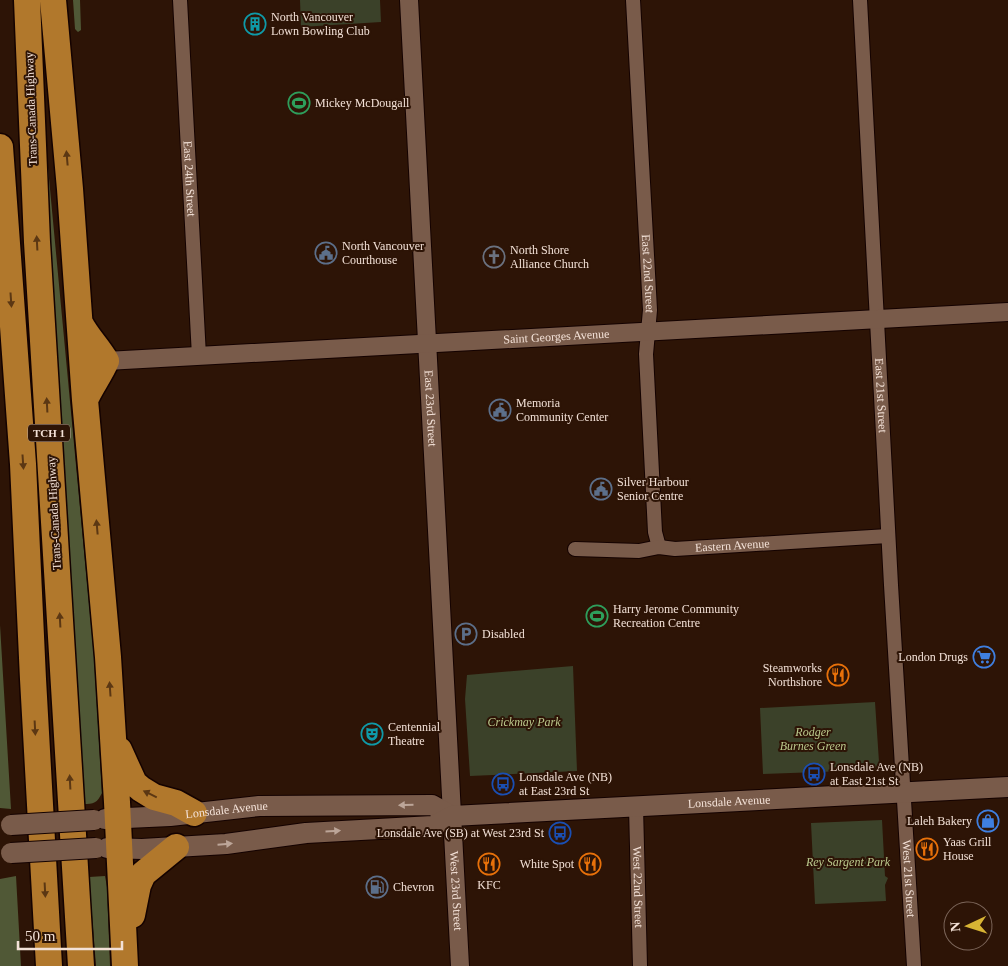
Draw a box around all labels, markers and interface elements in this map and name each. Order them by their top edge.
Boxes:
place label: North Vancouver Lown Bowling Club [271,10,370,38]
building icon: North Vancouver Lown Bowling Club [243,12,267,36]
street label: Trans-Canada Highway [22,52,40,166]
sports icon: Mickey McDougall [287,91,311,115]
place label: Mickey McDougall [315,96,410,110]
street label: East 24th Street [181,140,199,218]
one-way arrow [62,149,70,165]
street label: East 22nd Street [639,234,657,314]
one-way arrow [33,235,41,251]
place label: North Vancouver Courthouse [342,239,424,267]
public building icon: North Vancouver Courthouse [314,241,338,265]
place label: North Shore Alliance Church [510,243,589,271]
church icon: North Shore Alliance Church [482,245,506,269]
one-way arrow [7,292,15,308]
street label: Saint Georges Avenue [503,327,610,346]
street label: East 21st Street [872,358,890,434]
street label: East 23rd Street [422,370,440,448]
place label: Memoria Community Center [516,396,608,424]
one-way arrow [43,397,51,413]
public building icon: Memoria Community Center [488,398,512,422]
road number: TCH 1 [28,424,70,442]
one-way arrow [20,454,28,470]
street label: Trans-Canada Highway [44,456,64,570]
place label: Silver Harbour Senior Centre [617,475,689,503]
public building icon: Silver Harbour Senior Centre [589,477,613,501]
one-way arrow [92,519,100,535]
street label: Eastern Avenue [695,536,770,555]
place label: Harry Jerome Community Recreation Centre [613,602,739,630]
sports icon: Harry Jerome Community Recreation Centre [585,604,609,628]
one-way arrow [56,611,64,627]
parking icon: Disabled [454,622,478,646]
place label: Disabled [482,627,525,641]
supermarket icon: London Drugs [972,645,996,669]
place label: London Drugs [898,650,968,664]
place label: Steamworks Northshore [763,661,822,689]
restaurant icon: Steamworks Northshore [826,663,850,687]
one-way arrow [106,681,114,697]
park label: Crickmay Park [488,715,561,729]
one-way arrow [32,720,40,736]
place label: Centennial Theatre [388,720,441,748]
theatre icon: Centennial Theatre [360,722,384,746]
park label: Rodger Burnes Green [780,725,846,753]
place label: Lonsdale Ave (NB) at East 21st St [830,760,923,788]
bus stop icon: Lonsdale Ave (NB) at East 21st St [802,762,826,786]
place label: Lonsdale Ave (NB) at East 23rd St [519,770,612,798]
bus stop icon: Lonsdale Ave (NB) at East 23rd St [491,772,515,796]
one-way arrow [65,774,73,790]
one-way arrow [142,790,157,798]
street label: Lonsdale Avenue [687,792,771,811]
street label: Lonsdale Avenue [185,799,268,821]
one-way arrow [398,801,414,809]
shop icon: Laleh Bakery [976,809,1000,833]
place label: Laleh Bakery [907,814,972,828]
bus stop icon: Lonsdale Ave (SB) at West 23rd St [548,821,572,845]
place label: Lonsdale Ave (SB) at West 23rd St [377,826,545,840]
one-way arrow [326,827,342,835]
place label: Yaas Grill House [943,835,992,863]
restaurant icon: Yaas Grill House [915,837,939,861]
street label: West 21st Street [899,839,918,919]
one-way arrow [217,840,233,848]
street label: West 22nd Street [630,846,646,929]
street label: West 23rd Street [447,851,465,932]
restaurant icon: KFC [477,852,501,876]
restaurant icon: White Spot [578,852,602,876]
park label: Rey Sargent Park [805,855,891,869]
place label: White Spot [520,857,575,871]
fuel station icon: Chevron [365,875,389,899]
place label: KFC [477,878,501,892]
place label: Chevron [393,880,434,894]
one-way arrow [41,883,49,899]
north arrow [943,901,993,951]
scale bar [18,918,121,950]
text: N [948,921,963,932]
text: 50 m [25,928,56,944]

